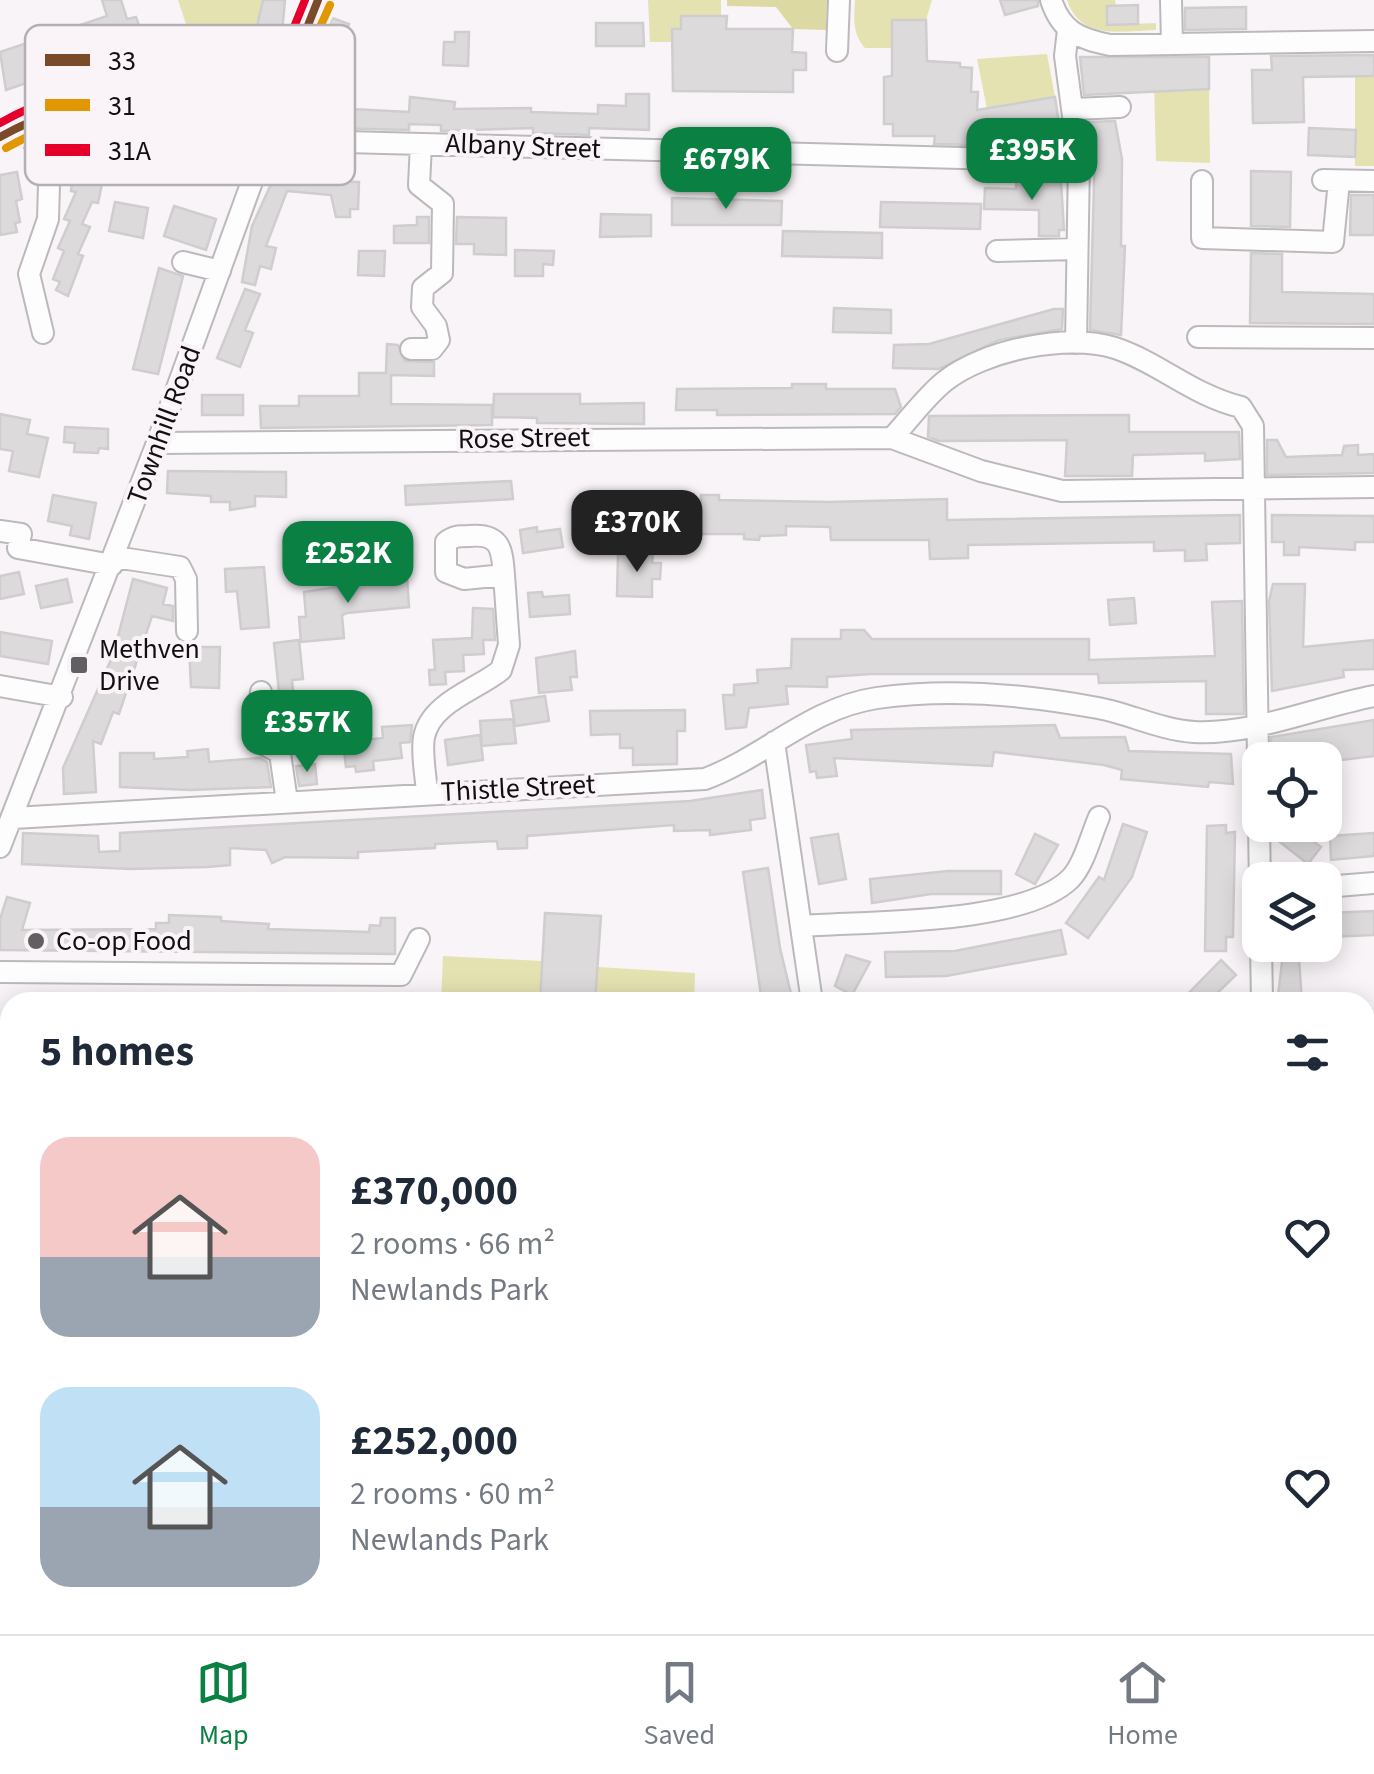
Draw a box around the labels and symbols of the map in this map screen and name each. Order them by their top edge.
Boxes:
legend [25,25,355,185]
text: 33 [108,41,136,81]
text: 31 [108,86,136,126]
pin: £395K [962,118,1102,203]
street label: Albany Street [444,123,602,169]
pin: £679K [656,127,796,212]
text: 31A [108,131,152,171]
street label: Townhill Road [117,340,211,510]
street label: Rose Street [458,417,591,459]
pin: £370K [567,490,707,575]
pin: £252K [278,521,418,606]
place label: Methven Drive [99,629,200,701]
marker: Methven Drive [68,654,90,676]
pin: £357K [237,690,377,775]
street label: Thistle Street [440,764,597,812]
place label: Co-op Food [56,921,192,961]
marker: Co-op Food [25,930,47,952]

